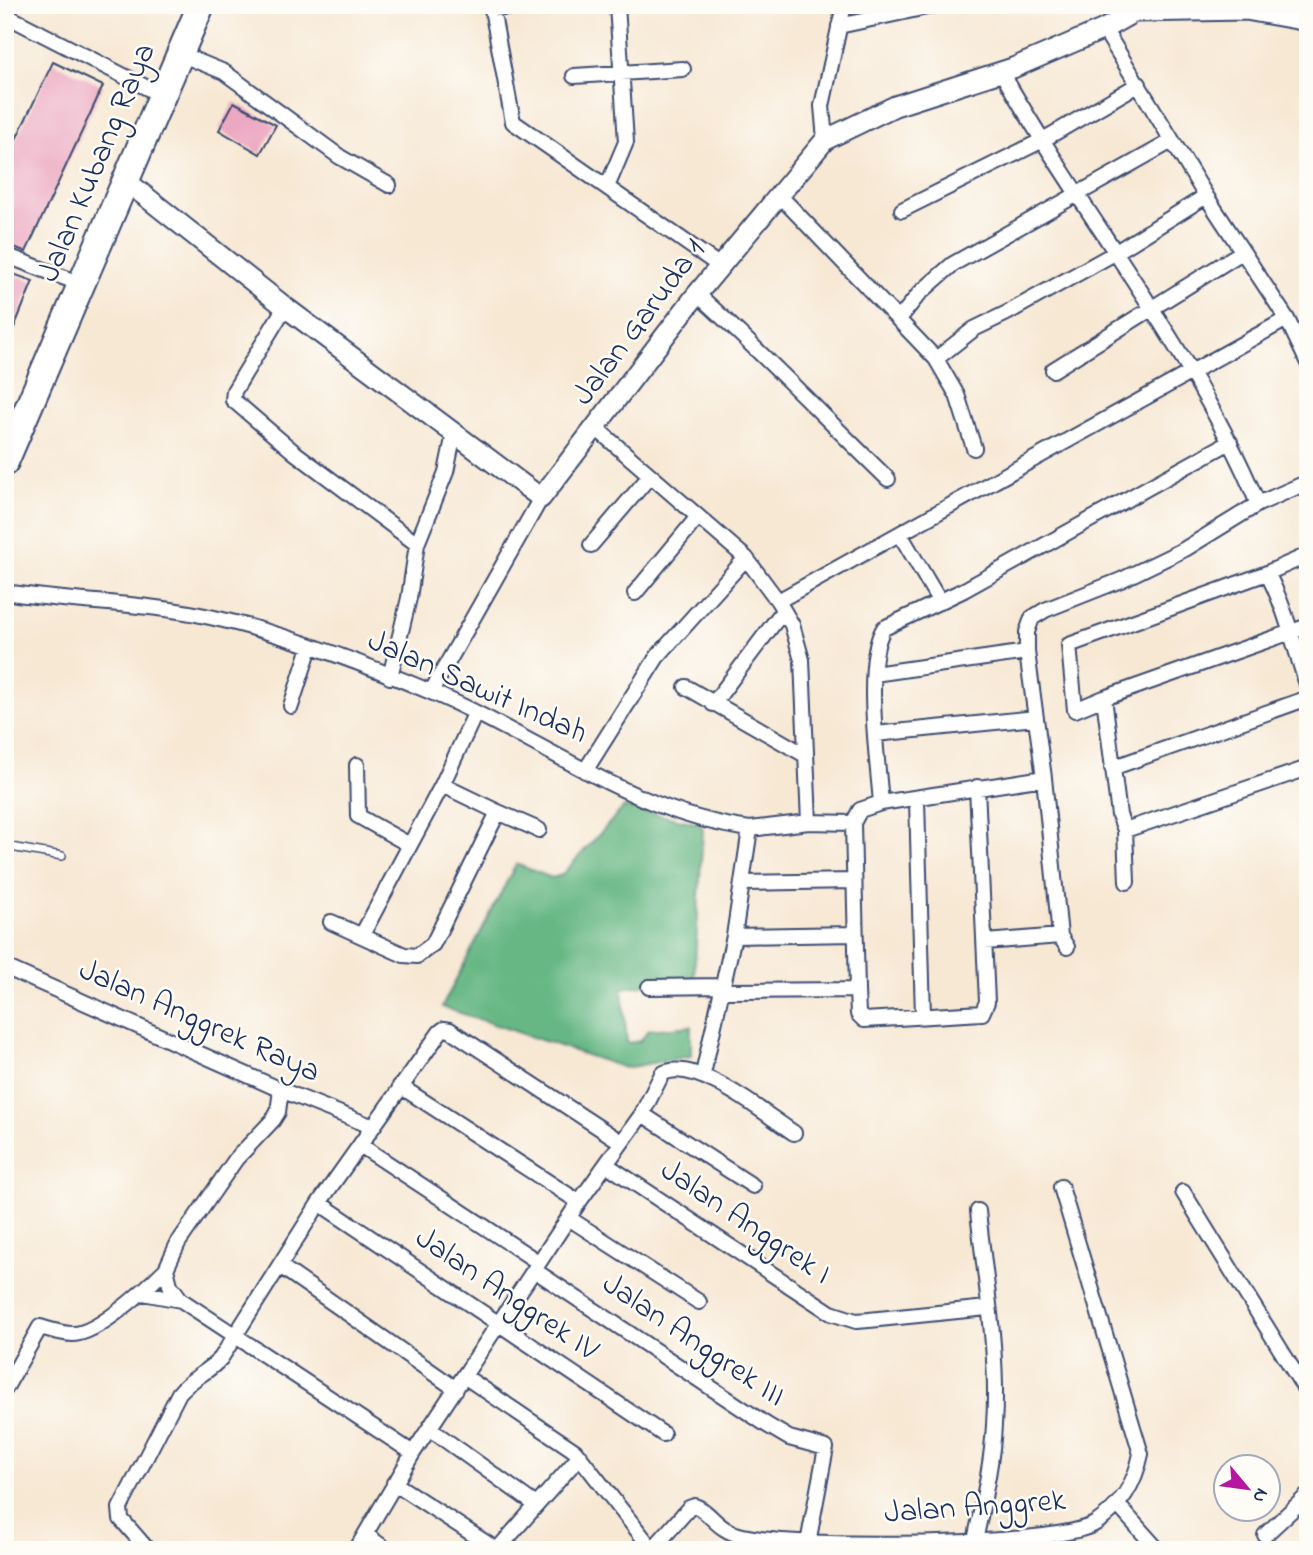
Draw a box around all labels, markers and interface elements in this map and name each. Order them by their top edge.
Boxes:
street label: Jalan Kubang Raya [26,36,170,290]
street label: Jalan Garuda 1 [562,230,718,416]
street label: Jalan Sawit Indah [359,618,595,758]
street label: Jalan Anggrek Raya [71,948,327,1096]
street label: Jalan Anggrek I [650,1148,840,1298]
street label: Jalan Anggrek IV [405,1216,608,1374]
street label: Jalan Anggrek III [592,1262,794,1420]
north arrow [1212,1454,1282,1524]
street label: Jalan Anggrek [883,1478,1068,1538]
text: N [1245,1483,1275,1507]

